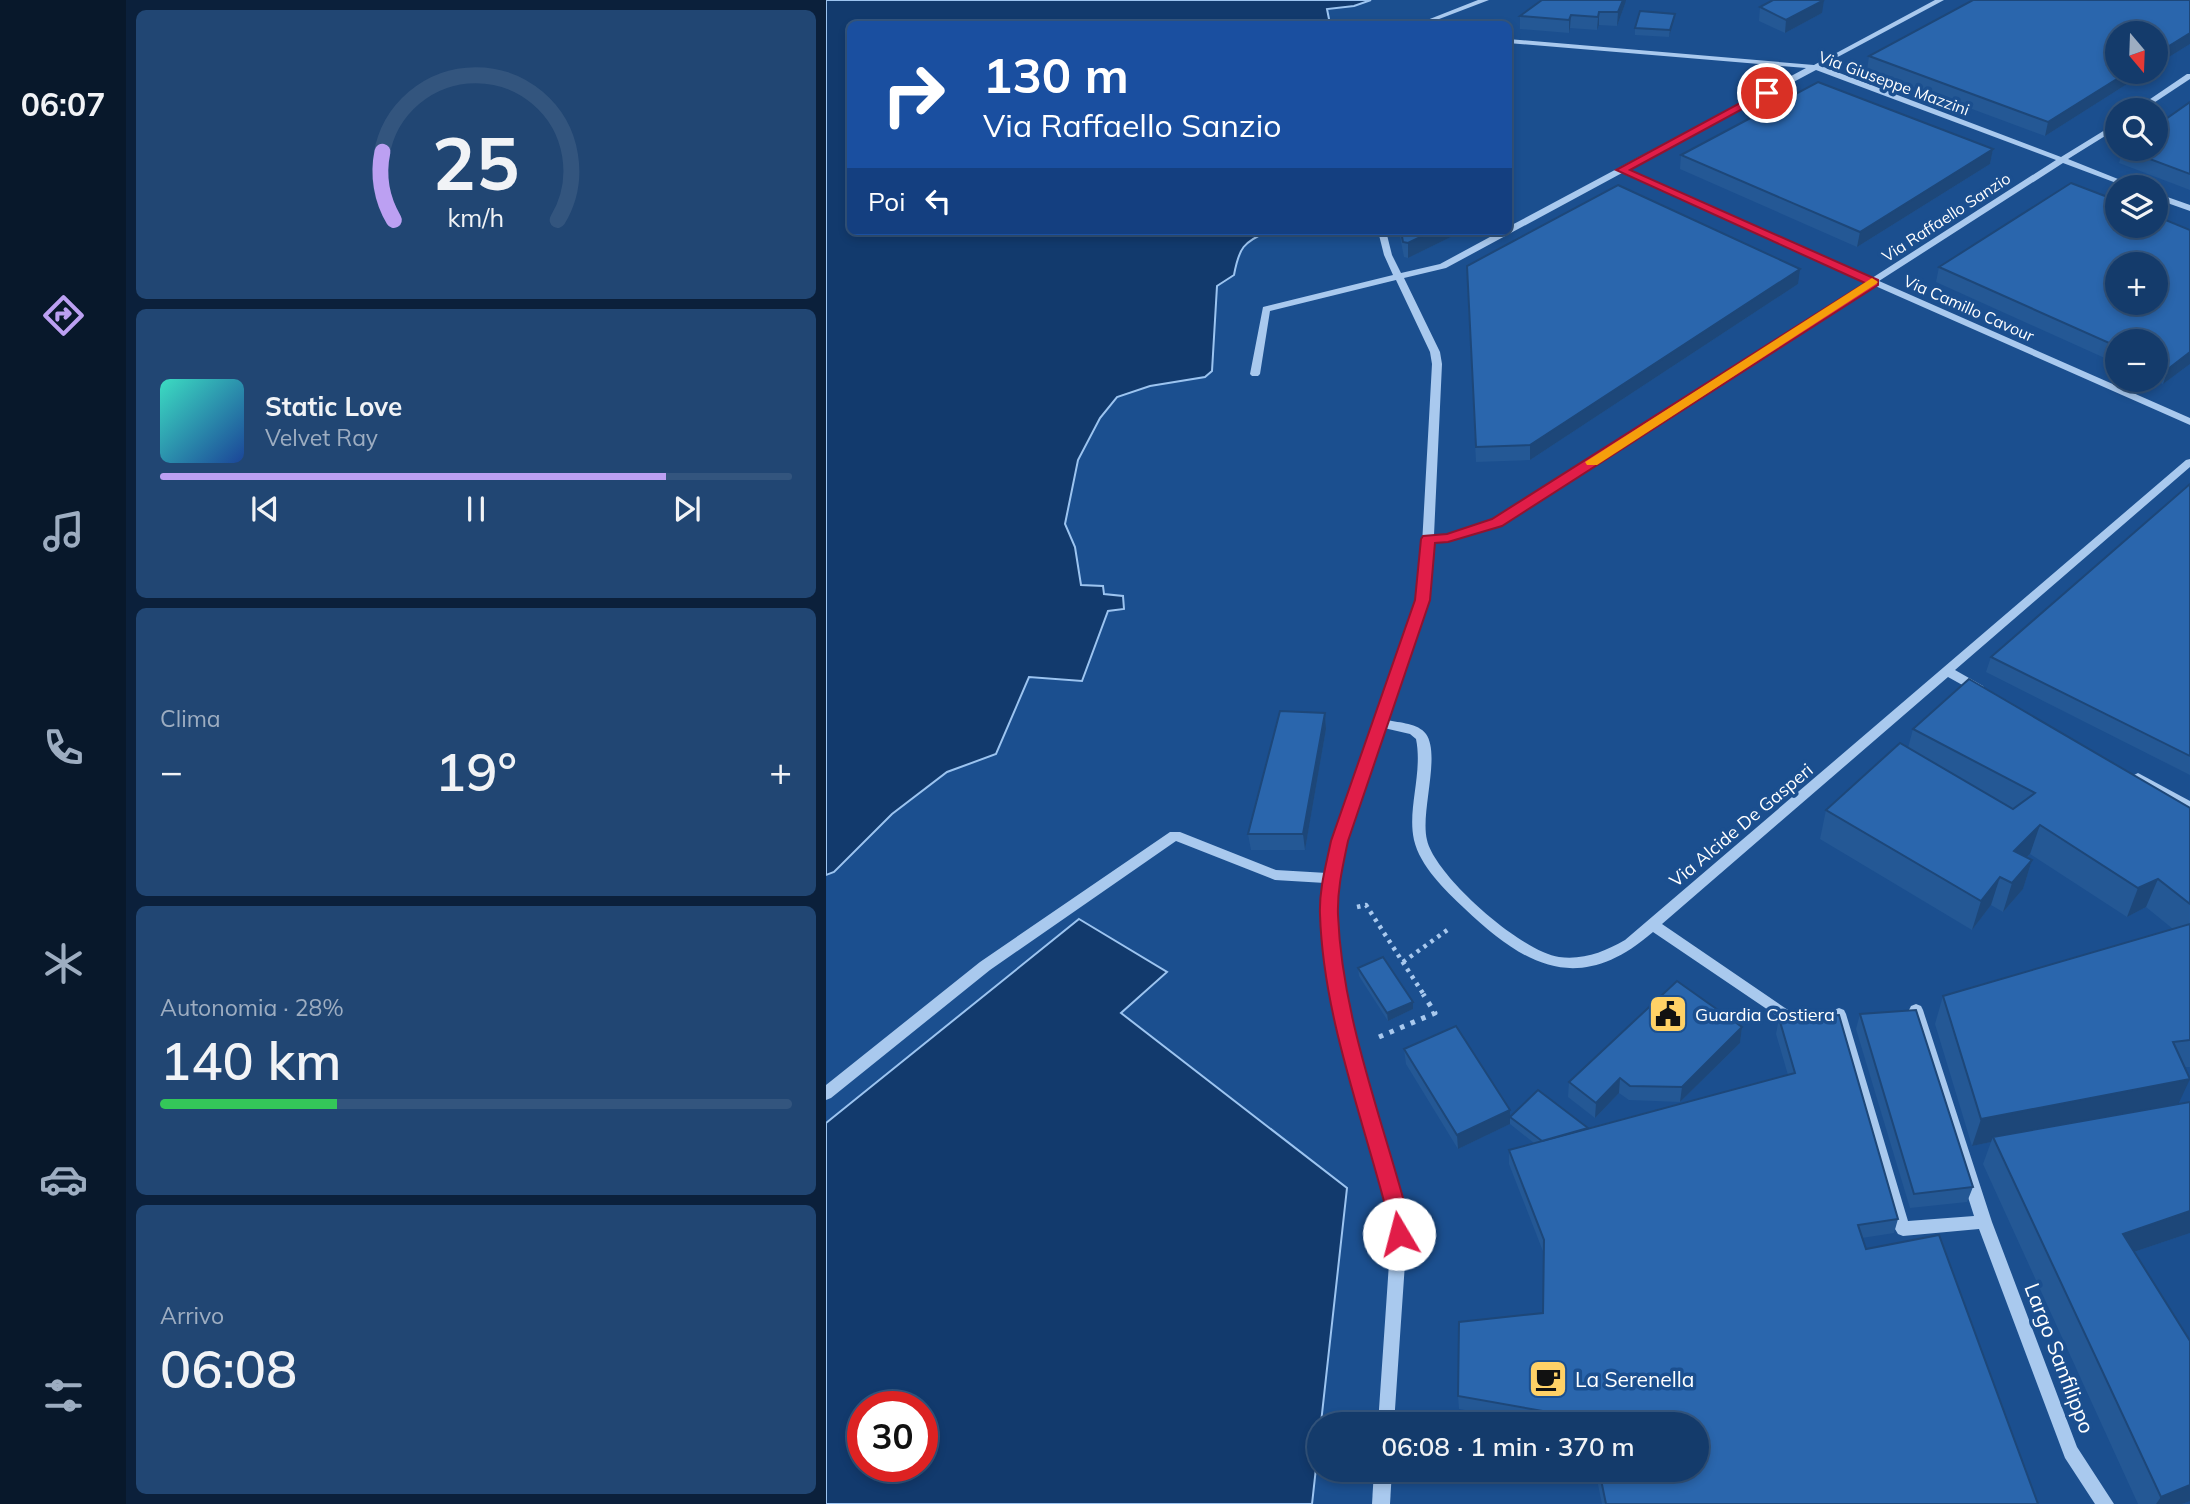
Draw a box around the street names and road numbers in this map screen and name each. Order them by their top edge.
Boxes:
street label: Via Giuseppe Mazzini [1816,46,1972,120]
street label: Via Raffaello Sanzio [1878,168,2014,266]
street label: Via Camillo Cavour [1901,270,2037,346]
street label: Via Alcide De Gasperi [1664,758,1818,892]
street label: Largo Sanfilippo [2019,1279,2101,1437]

